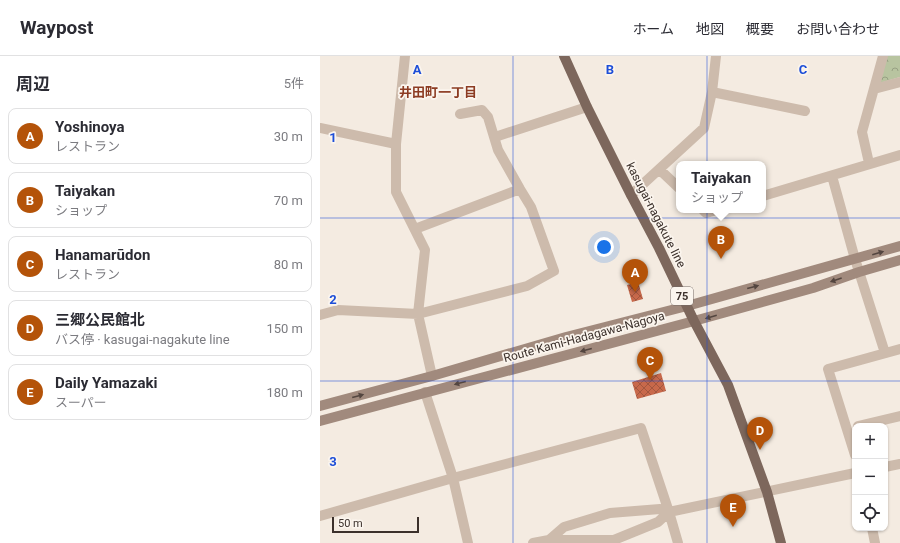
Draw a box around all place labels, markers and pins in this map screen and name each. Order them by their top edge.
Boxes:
pin: B [708,226,734,259]
pin: A [622,259,648,292]
pin: C [637,347,663,380]
pin: D [747,417,773,450]
pin: E [720,494,746,527]

